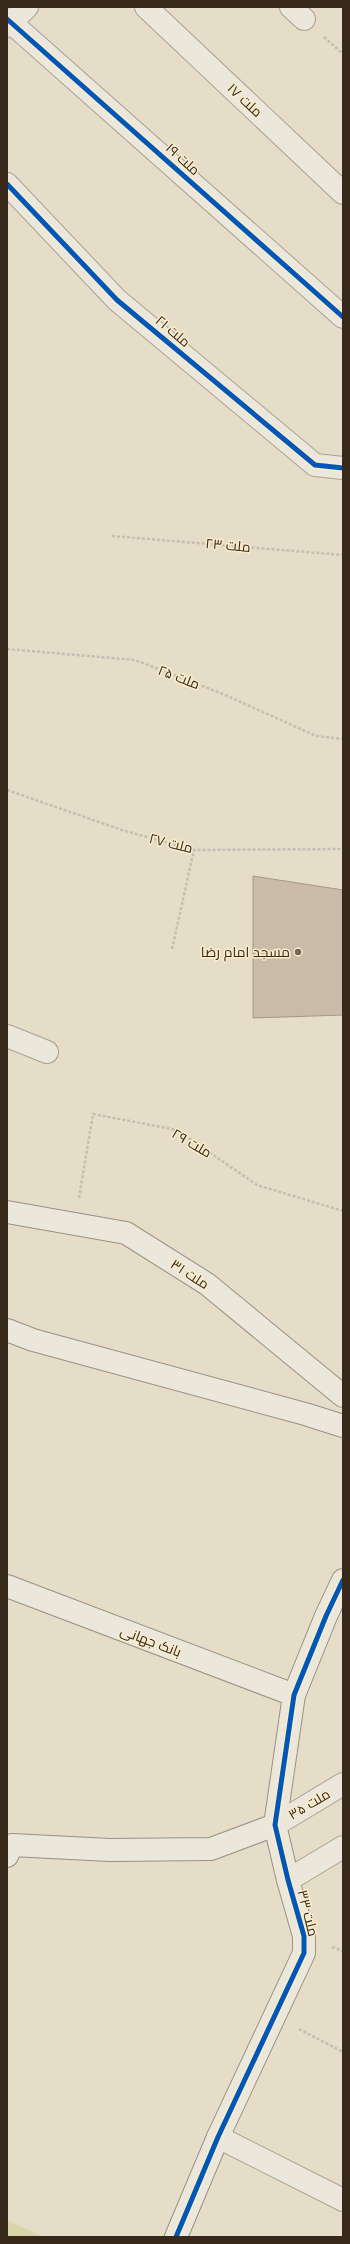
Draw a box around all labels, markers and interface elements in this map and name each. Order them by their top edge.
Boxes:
street label: ملت ۱۷ [224,79,266,121]
street label: ملت ۱۹ [162,139,204,179]
street label: ملت ۲۱ [152,311,194,351]
street label: ملت ۲۳ [205,534,251,556]
street label: ملت ۲۵ [155,661,203,693]
street label: ملت ۲۷ [147,829,195,857]
place label: مسجد امام رضا [201,943,290,962]
marker: مسجد امام رضا [293,947,303,957]
street label: ملت ۲۹ [169,1124,215,1162]
street label: ملت ۳۱ [167,1255,213,1293]
street label: بانک جهانی [118,1621,184,1661]
street label: ملت ۳۵ [285,1785,333,1823]
street label: ملت ۳۳ [294,1888,322,1938]

